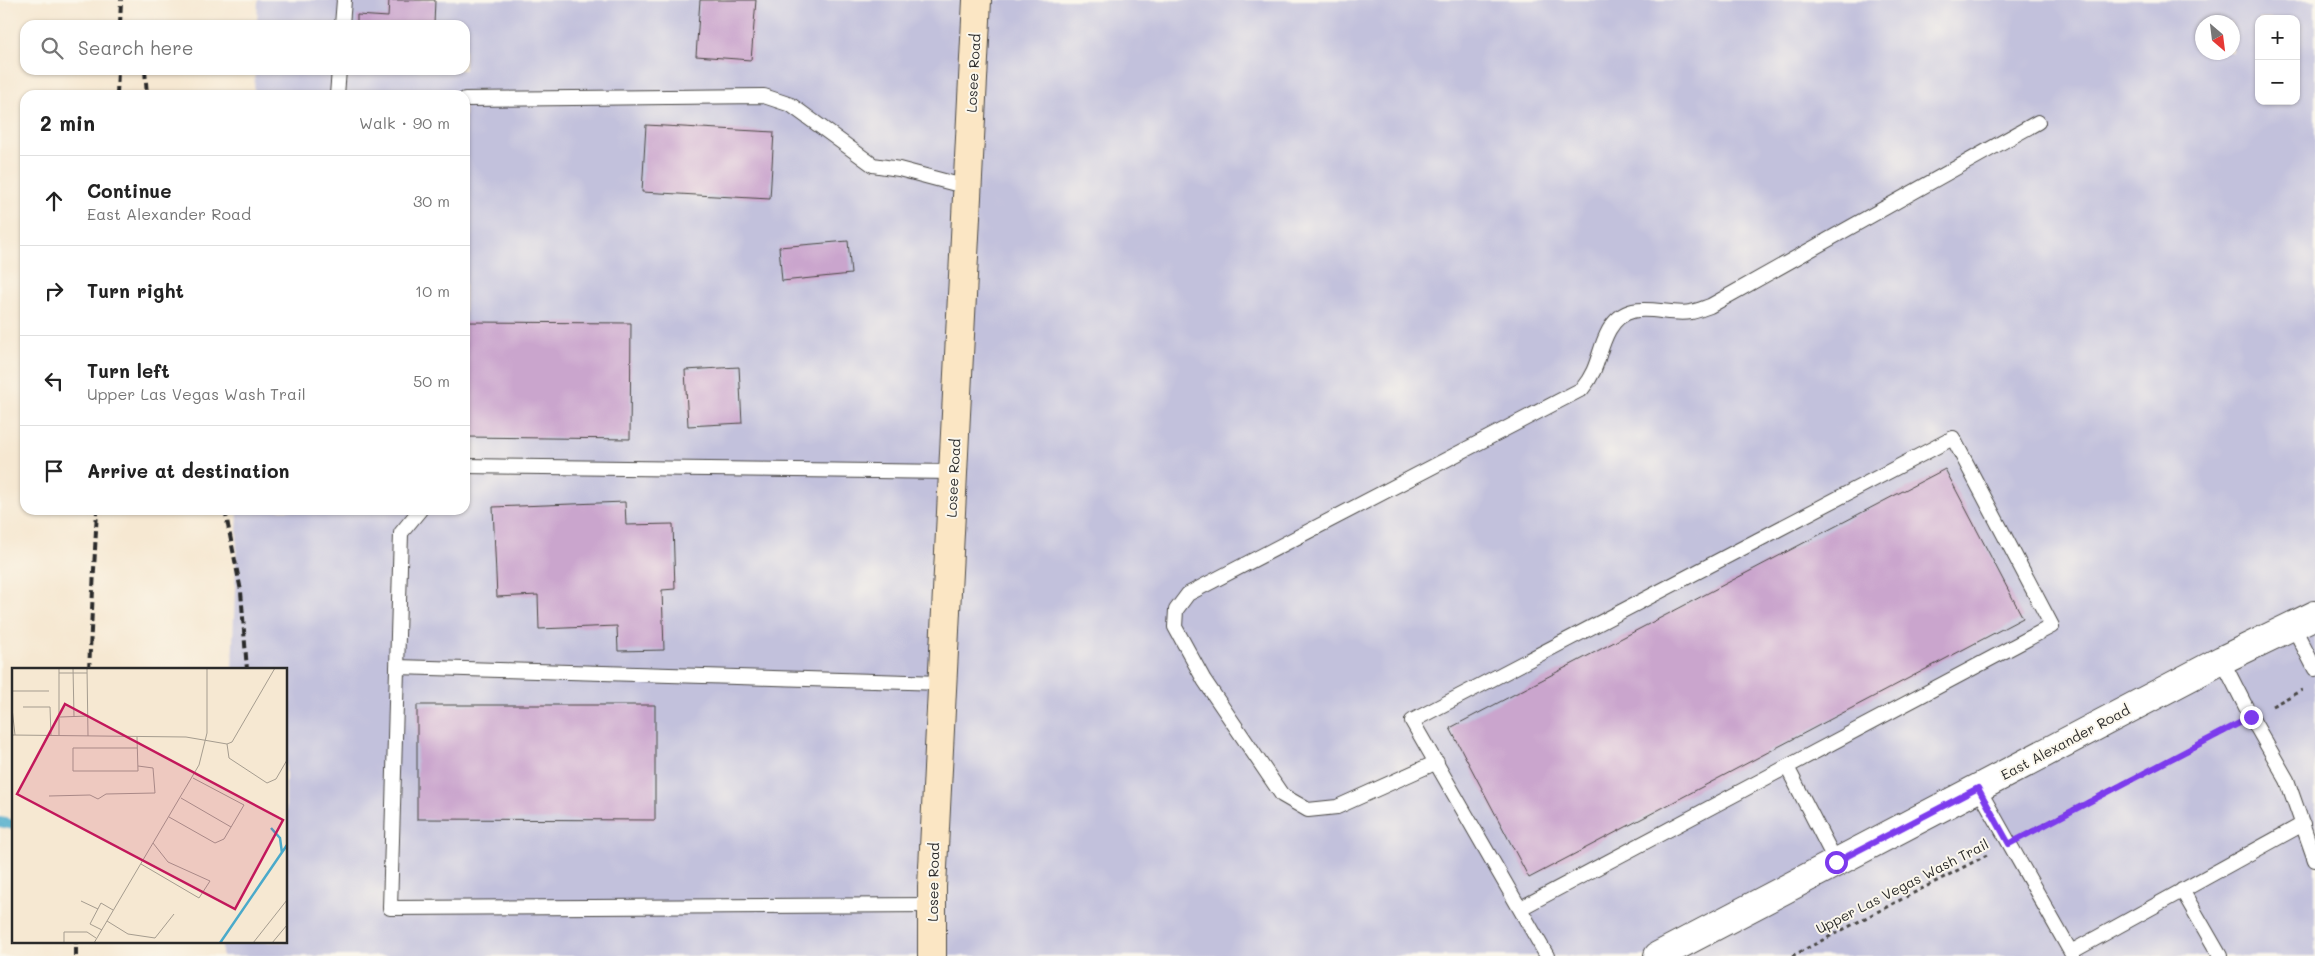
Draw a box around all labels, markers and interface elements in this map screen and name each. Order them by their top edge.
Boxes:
north arrow [2195,15,2240,60]
map controls [2255,15,2300,105]
button: + [2255,15,2300,60]
search box [20,20,470,75]
street label: Losee Road [961,33,985,113]
icon: search [38,34,66,62]
text: Search here [78,35,194,60]
button: − [2255,60,2300,105]
text: 2 min [40,109,95,136]
text: Walk · 90 m [359,112,450,133]
text: Continue [87,178,172,203]
icon: ahead [40,187,68,215]
text: 30 m [413,190,450,211]
text: East Alexander Road [87,203,251,224]
icon: right [40,277,68,305]
text: Turn right [87,278,184,303]
text: 10 m [415,280,450,301]
text: Turn left [87,358,170,383]
icon: left [40,367,68,395]
text: 50 m [413,370,450,391]
text: Upper Las Vegas Wash Trail [87,383,306,404]
street label: Losee Road [941,438,965,518]
icon: arrive [40,457,68,485]
text: Arrive at destination [87,458,290,483]
inset map [12,668,288,944]
street label: East Alexander Road [1997,700,2133,784]
route end [2240,706,2263,729]
street label: Upper Las Vegas Wash Trail [1812,834,1992,938]
street label: Losee Road [923,842,943,922]
route start [1825,851,1848,874]

